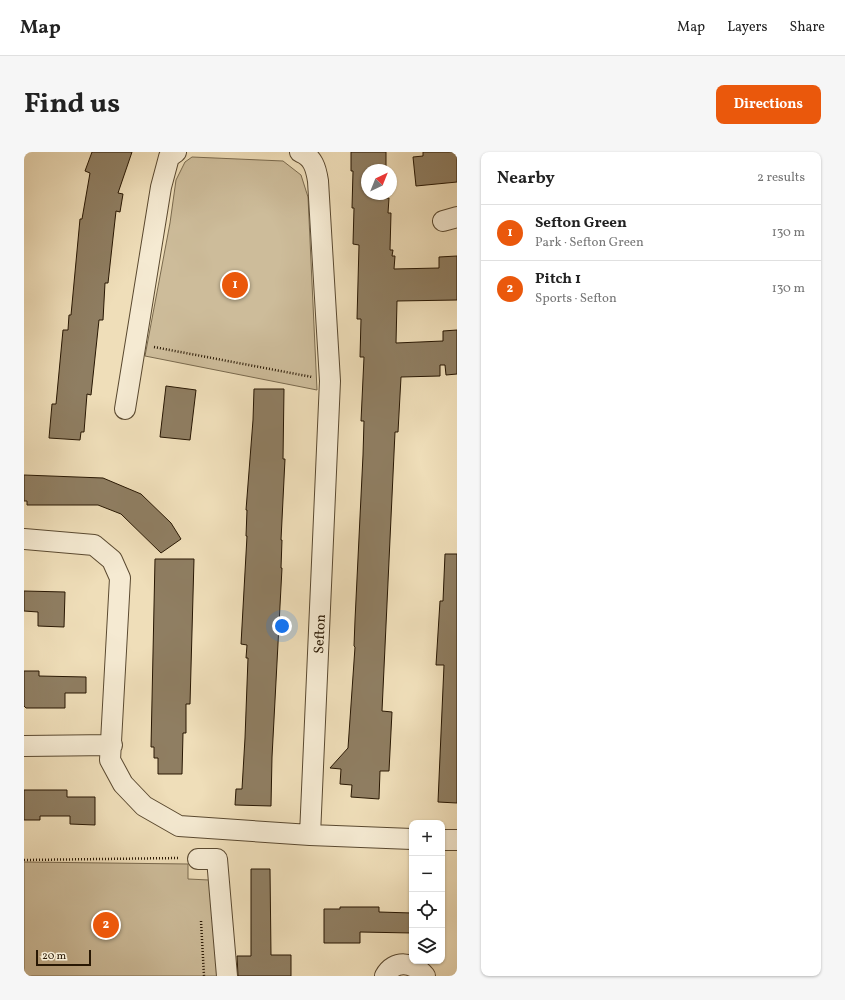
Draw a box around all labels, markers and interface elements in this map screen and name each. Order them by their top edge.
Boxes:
text: Map [20,15,61,41]
text: Map [677,18,705,37]
text: Layers [727,18,767,37]
text: Share [789,18,825,37]
text: Find us [24,85,120,124]
button: Directions [716,85,821,124]
north arrow [361,164,397,200]
text: Nearby [497,167,555,190]
text: 2 results [757,169,805,187]
text: Sefton Green [535,213,627,234]
text: 1 [507,224,513,242]
text: 130 m [772,224,805,242]
text: Park · Sefton Green [535,234,644,252]
text: Pitch 1 [535,269,581,290]
pin: 1 [222,270,248,300]
text: 2 [507,280,513,298]
text: 130 m [772,280,805,298]
text: Sports · Sefton [535,290,617,308]
street label: Sefton [310,614,331,654]
your location [272,616,292,636]
map controls [409,820,445,964]
button: + [409,820,445,856]
button: − [409,856,445,892]
button: locate [409,892,445,928]
pin: 2 [93,910,119,940]
button: layers [409,928,445,964]
scale bar [36,948,91,967]
text: 20 m [42,949,66,964]

